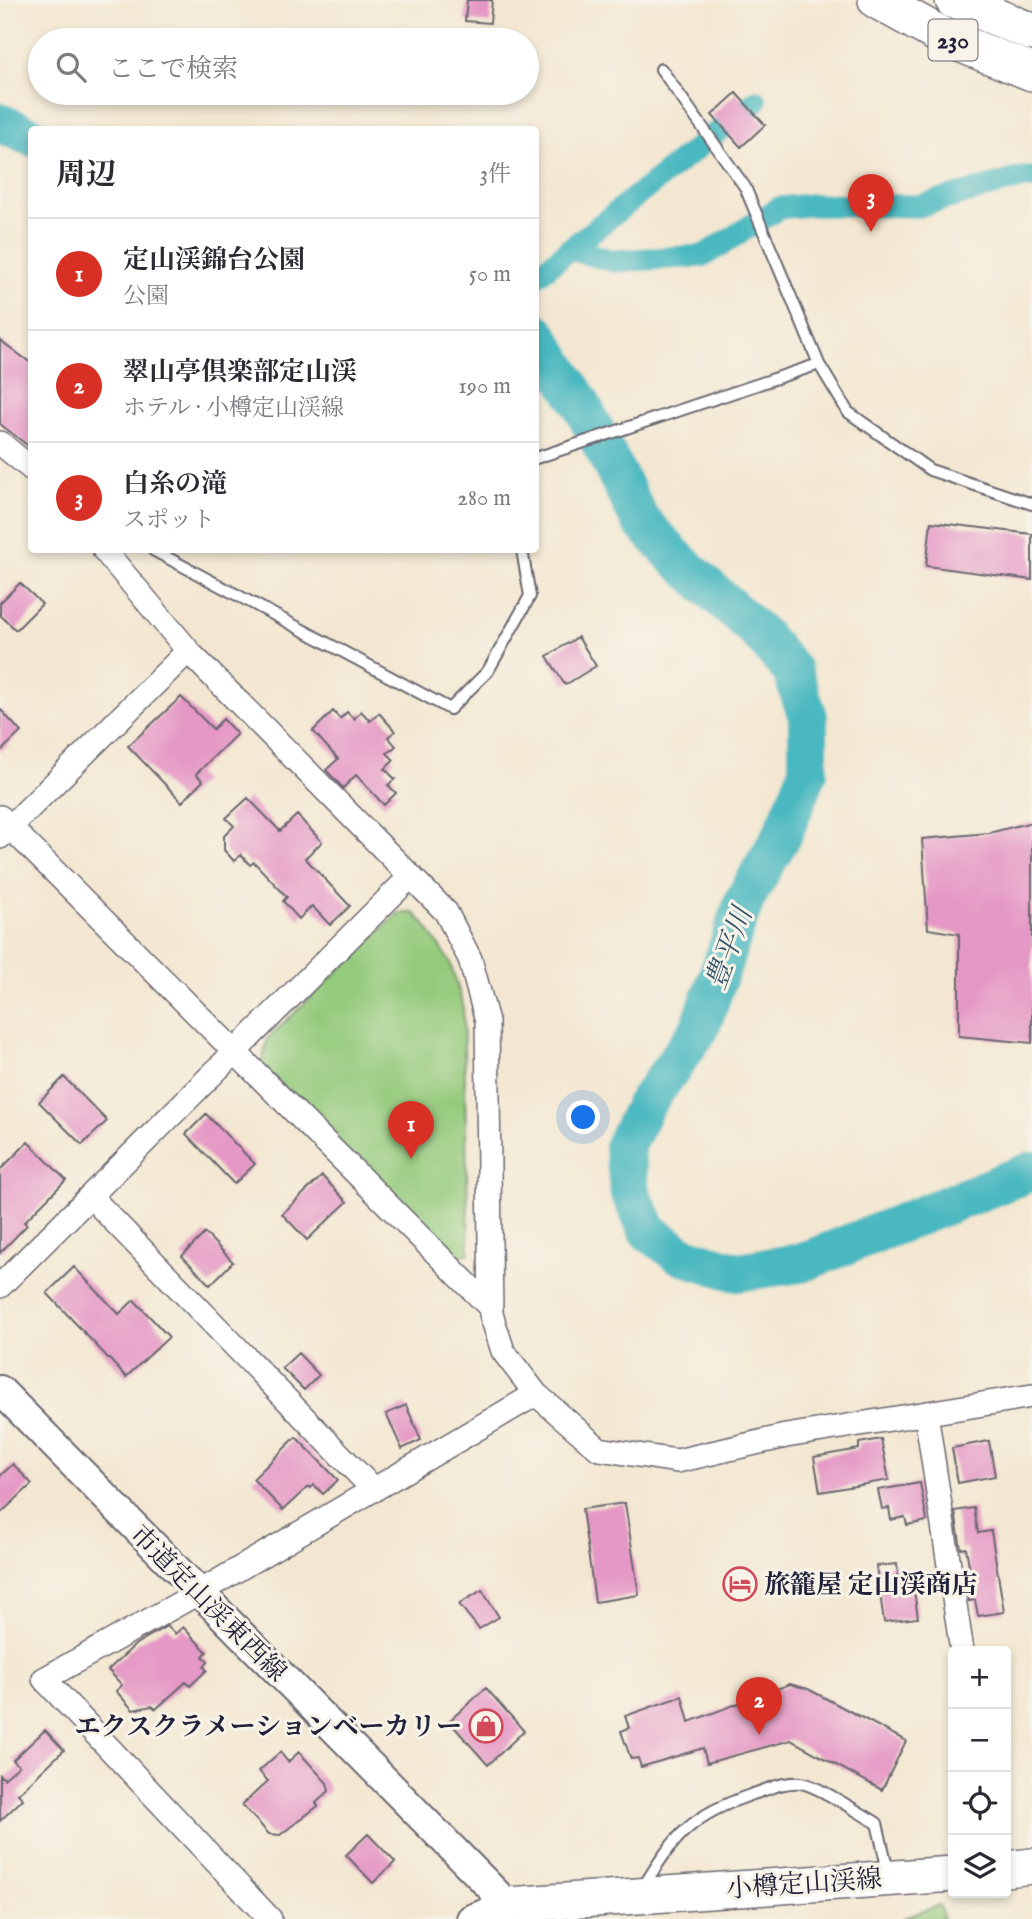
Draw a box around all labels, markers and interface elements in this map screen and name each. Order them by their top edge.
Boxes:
road number: 230 [928,20,978,60]
search box [28,28,539,105]
icon: search [52,48,90,86]
text: ここで検索 [108,53,238,86]
text: 周辺 [56,157,116,195]
text: 3件 [479,160,511,189]
pin: 3 [848,174,894,232]
text: 定山渓錦台公園 [123,244,305,277]
text: 1 [75,260,83,289]
text: 50 m [469,260,511,289]
text: 公園 [123,282,169,311]
text: 翠山亭倶楽部定山渓 [123,356,357,389]
text: 2 [74,372,84,401]
text: 190 m [458,372,511,401]
text: ホテル · 小樽定山渓線 [123,394,344,423]
text: 白糸の滝 [123,468,227,501]
text: 3 [75,484,83,513]
text: 280 m [457,484,511,513]
text: スポット [123,506,215,535]
water label: 豊平川 [700,901,762,994]
your location [566,1100,600,1134]
pin: 1 [388,1101,434,1159]
street label: 市道定山渓東西線 [123,1519,293,1689]
hotel icon: 旅籠屋 定山渓商店 [721,1565,759,1603]
place label: 旅籠屋 定山渓商店 [764,1569,978,1602]
map controls [948,1646,1011,1898]
button: + [948,1646,1011,1709]
pin: 2 [736,1677,782,1735]
shop icon: エクスクラメーションベーカリー [467,1707,505,1745]
button: − [948,1709,1011,1772]
place label: エクスクラメーションベーカリー [75,1711,462,1744]
button: locate [948,1772,1011,1835]
button: layers [948,1835,1011,1898]
street label: 小樽定山渓線 [725,1863,883,1906]

